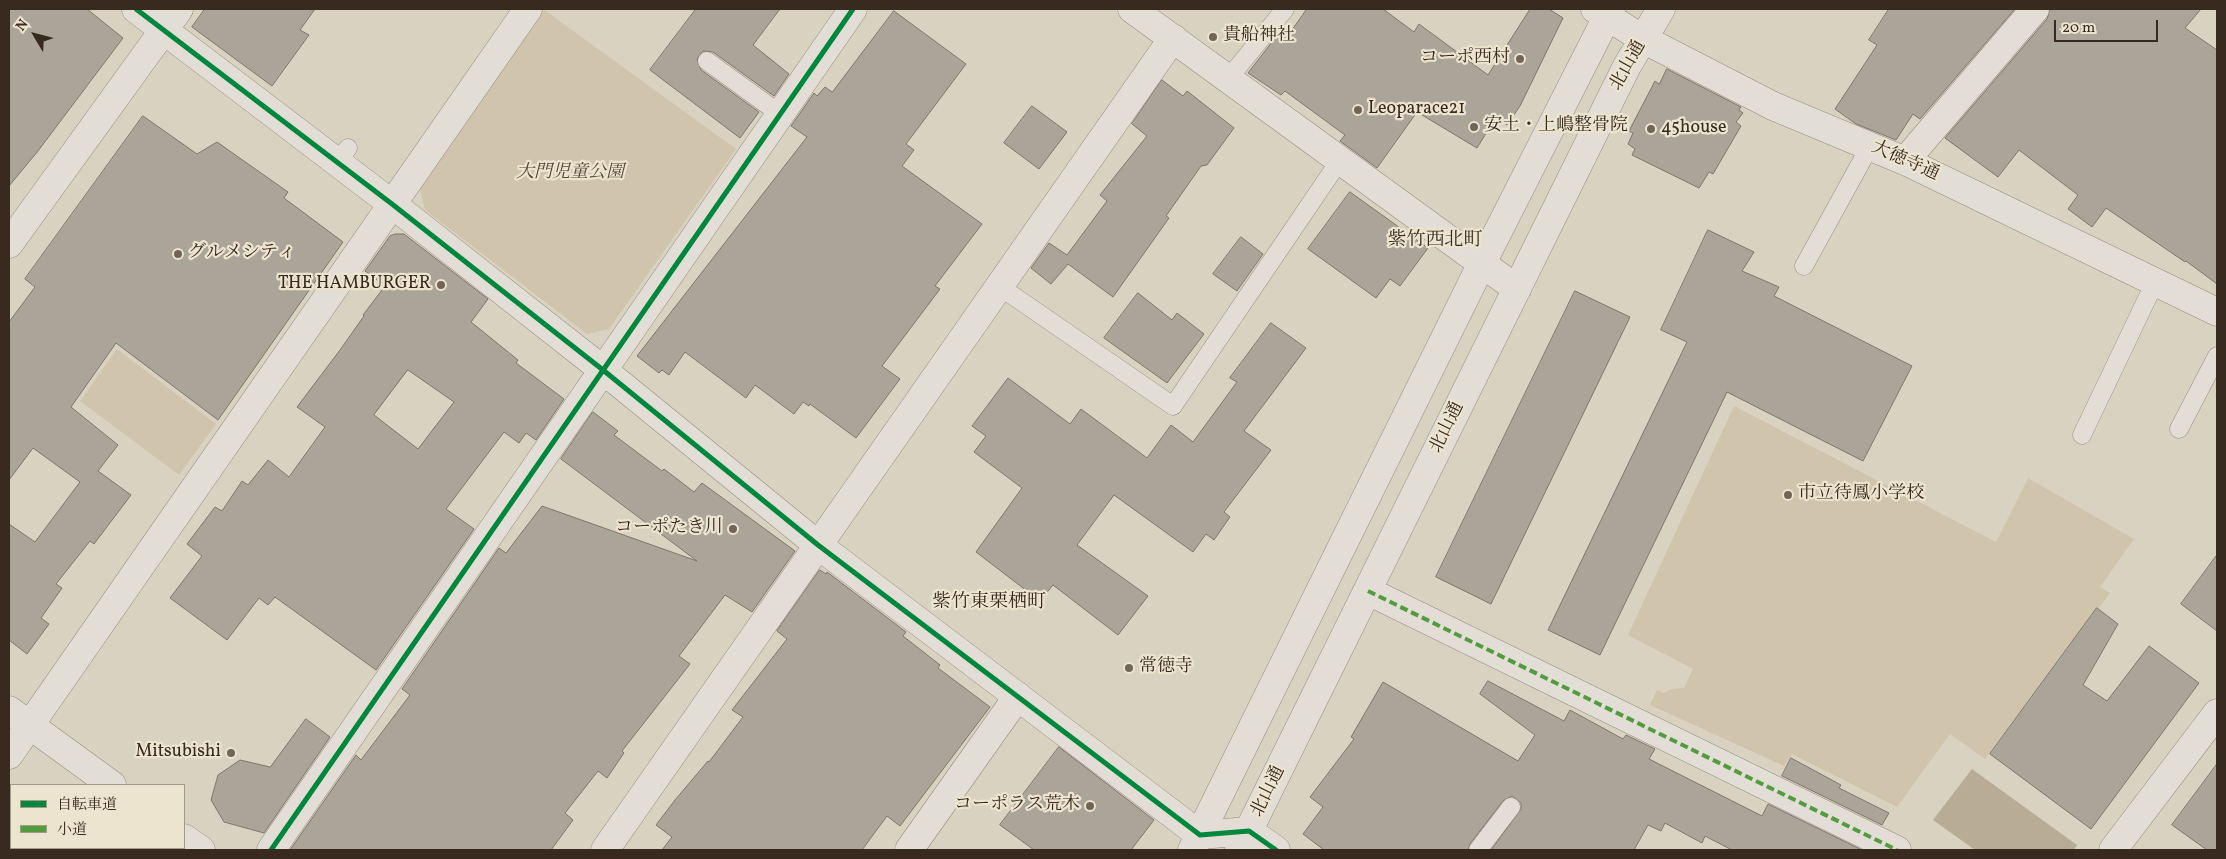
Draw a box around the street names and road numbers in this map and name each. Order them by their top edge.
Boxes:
street label: 北山通 [1606,37,1652,95]
street label: 大徳寺通 [1868,137,1942,187]
street label: 北山通 [1426,399,1470,457]
street label: 北山通 [1247,763,1291,821]

